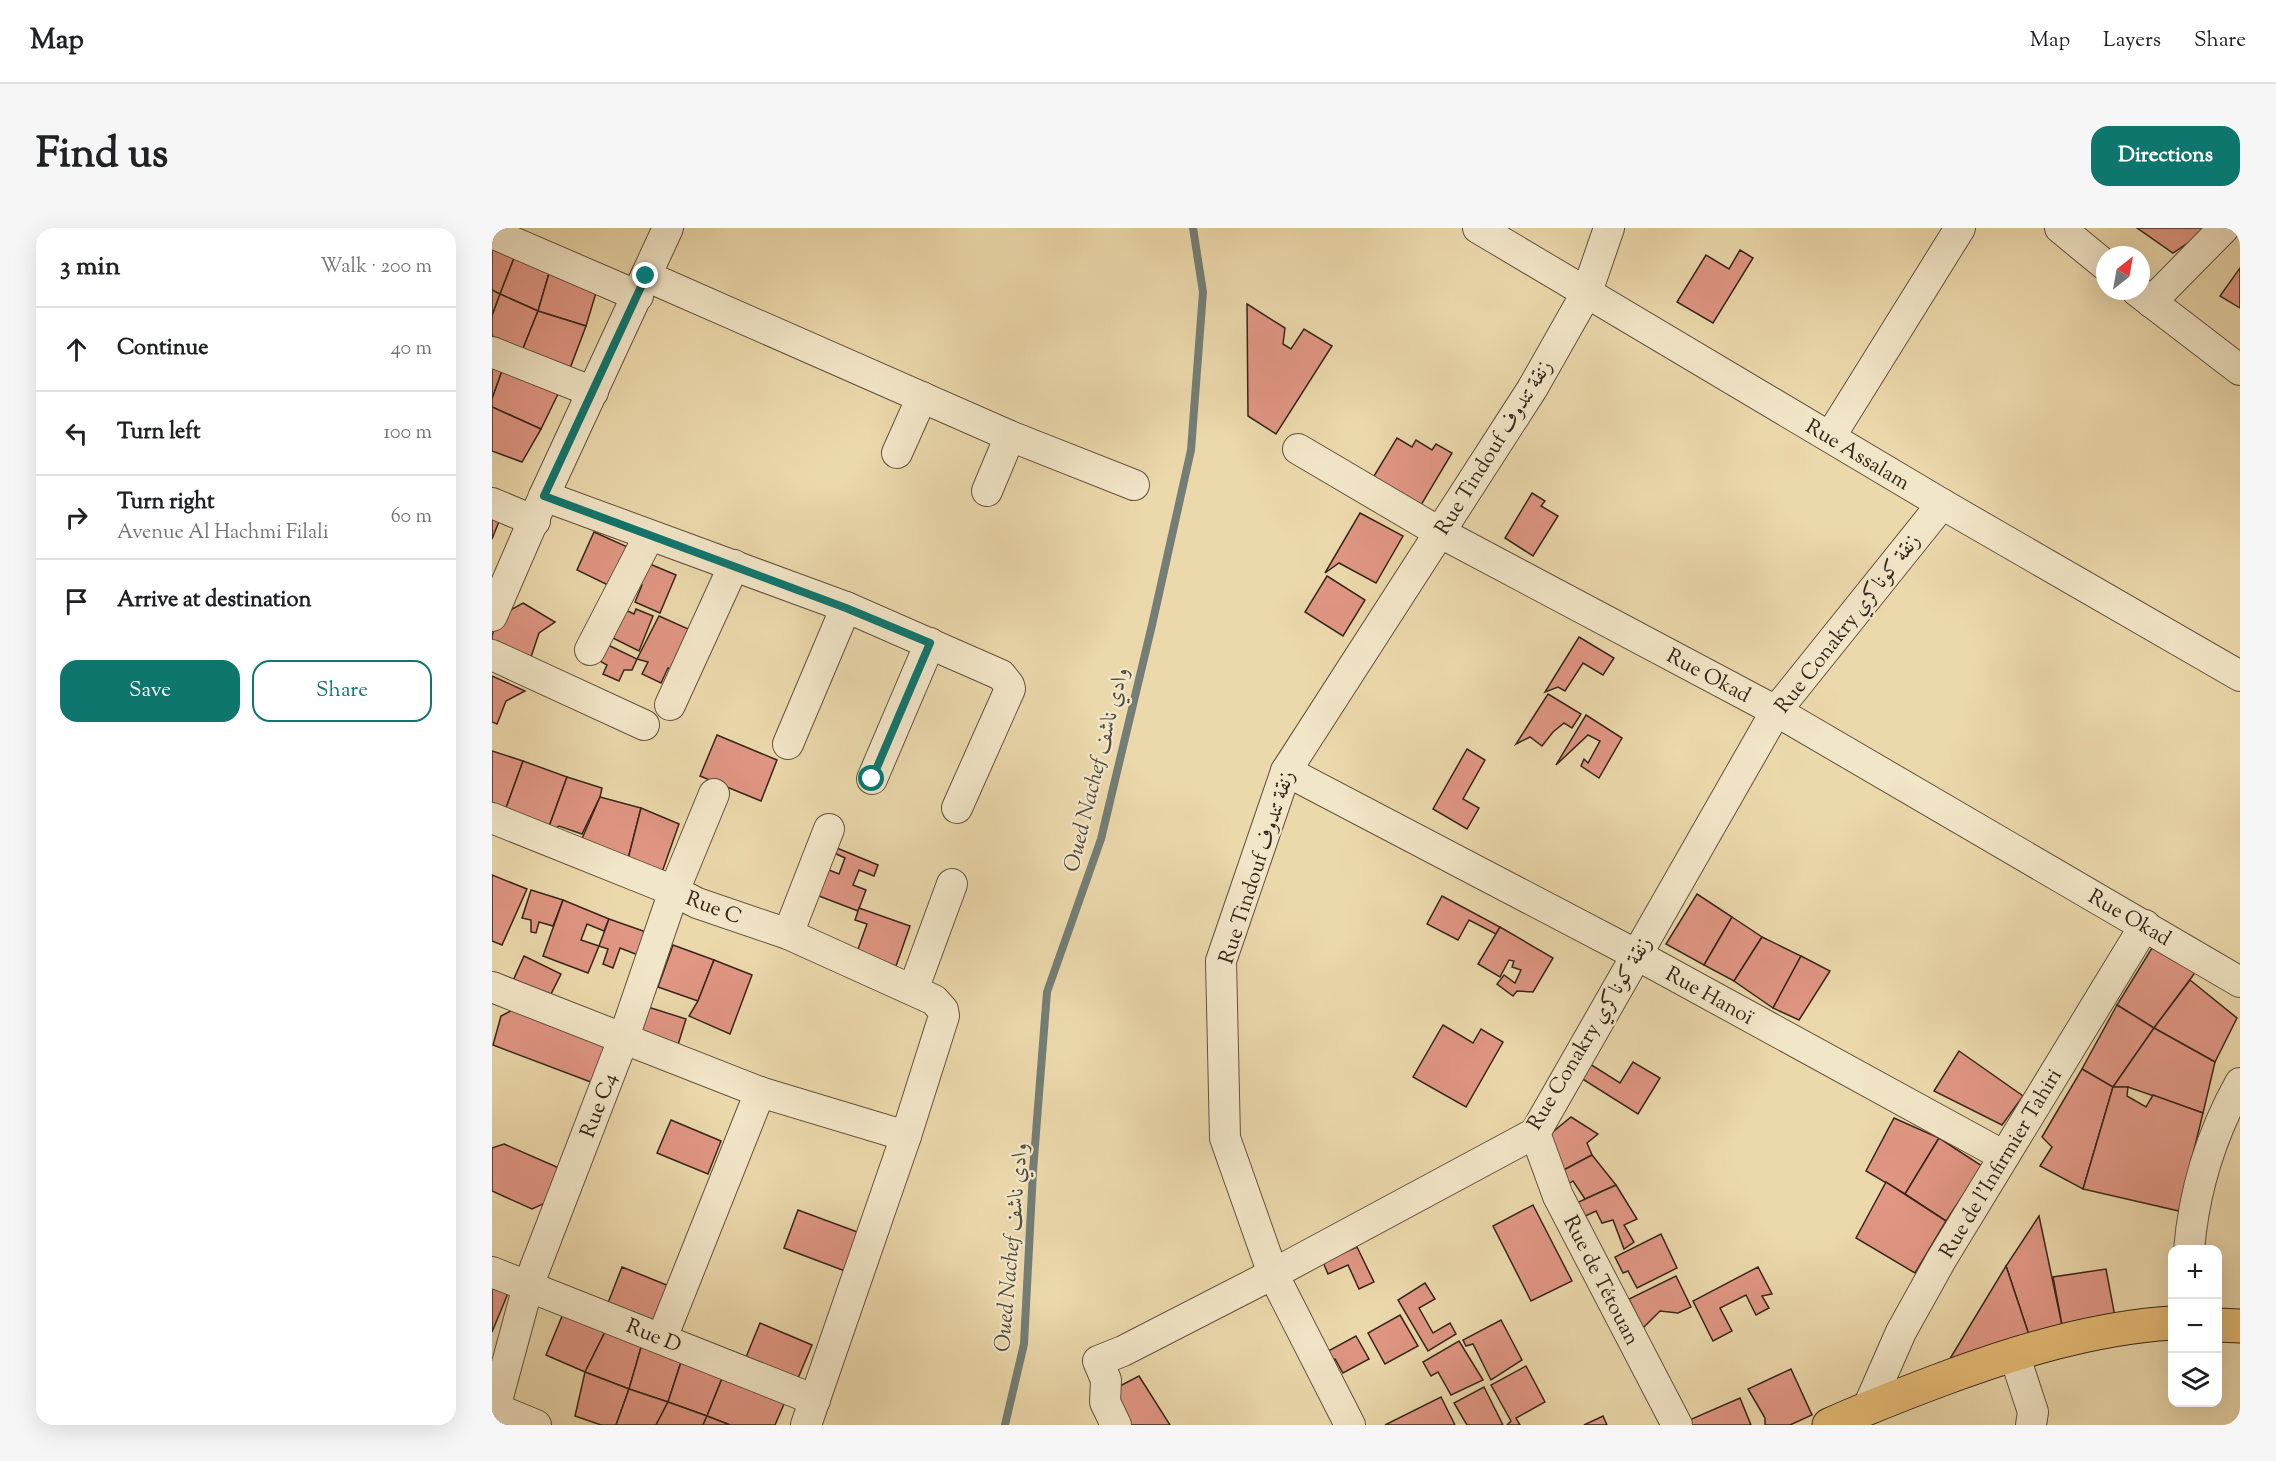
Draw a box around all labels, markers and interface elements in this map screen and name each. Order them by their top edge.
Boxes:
text: Map [30,21,84,61]
text: Map [2030,26,2070,56]
text: Layers [2103,26,2161,56]
text: Share [2194,26,2246,56]
text: Find us [36,126,168,186]
button: Directions [2091,126,2240,186]
north arrow [2096,246,2150,300]
text: 3 min [60,249,120,286]
text: Walk · 200 m [320,253,432,282]
route end [632,262,658,288]
icon: ahead [60,333,93,366]
text: Continue [117,333,208,365]
text: 40 m [391,335,432,364]
street label: Rue Tindouf زنقة تندوف [1429,355,1561,541]
street label: Rue Assalam [1799,413,1915,499]
icon: left [60,417,93,450]
text: Turn left [117,417,200,449]
text: 100 m [383,419,432,448]
text: Turn right [117,487,214,519]
icon: right [60,501,93,534]
text: 60 m [391,503,432,532]
text: Avenue Al Hachmi Filali [117,519,329,548]
street label: Rue Conakry زنقة كوناكري [1769,528,1928,721]
icon: arrive [60,585,93,618]
text: Arrive at destination [117,585,312,617]
street label: Rue Okad [1661,642,1756,712]
button: Save [60,660,240,722]
button: Share [252,660,432,722]
water label: Oued Nachef وادي ناشف [1057,664,1139,876]
route start [858,765,884,791]
street label: Rue Tindouf زنقة تندوف [1212,767,1303,968]
street label: Rue Okad [2082,883,2176,955]
street label: Rue C [681,885,746,933]
street label: Rue Conakry زنقة كوناكري [1521,932,1660,1136]
street label: Rue Hanoï [1659,960,1759,1033]
street label: Rue de l'Infirmier Tahiri [1933,1064,2070,1265]
street label: Rue C4 [574,1069,626,1143]
water label: Oued Nachef وادي ناشف [988,1141,1038,1353]
street label: Rue de Tétouan [1555,1211,1646,1351]
map controls [2168,1245,2222,1407]
button: + [2168,1245,2222,1299]
button: − [2168,1299,2222,1353]
street label: Rue D [621,1312,686,1362]
button: layers [2168,1353,2222,1407]

